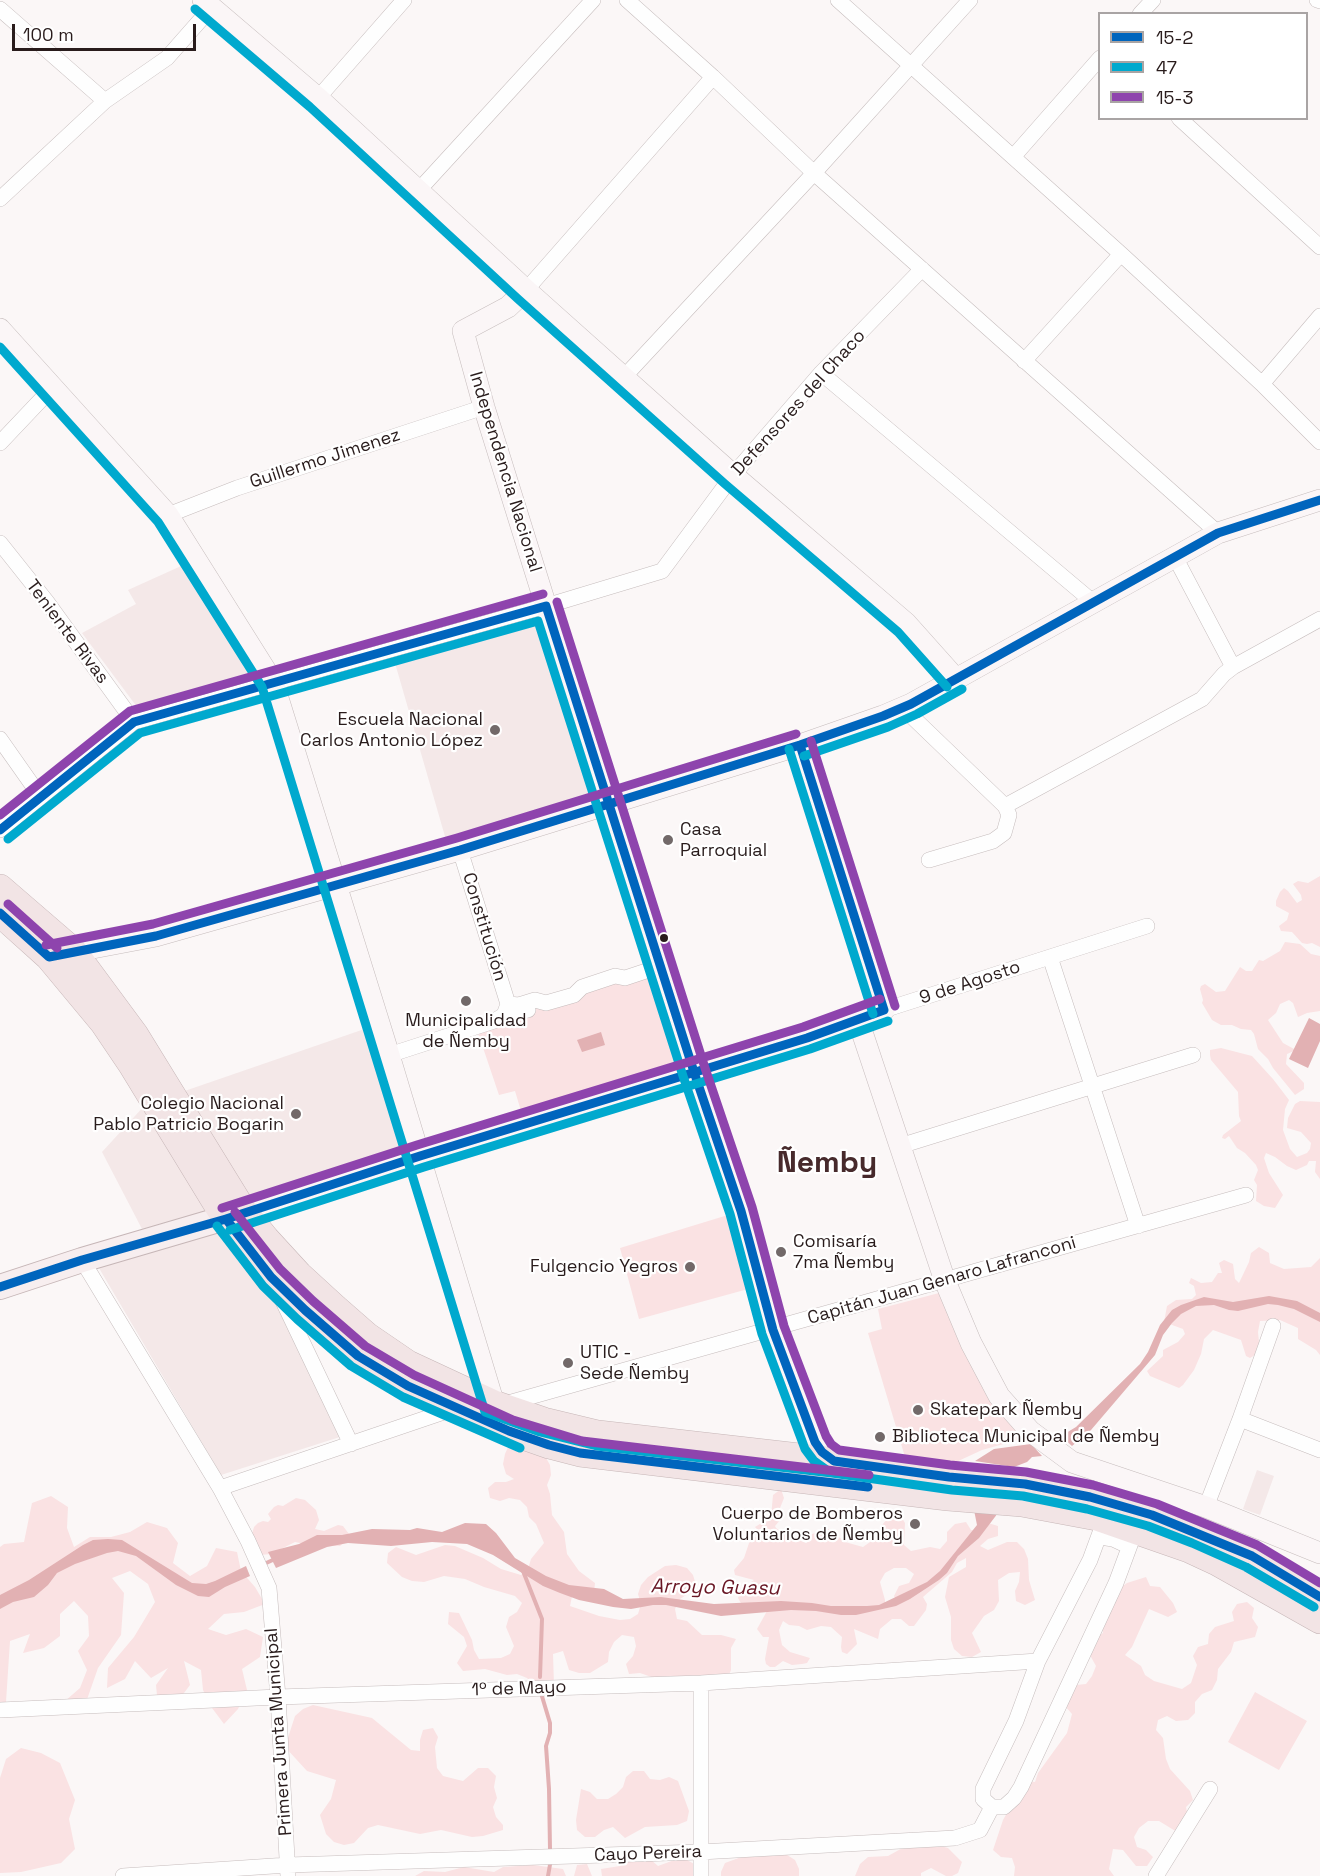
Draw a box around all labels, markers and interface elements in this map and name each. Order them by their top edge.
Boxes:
scale bar [15,12,200,50]
legend [1098,12,1308,120]
text: 100 m [23,23,74,46]
text: 15-2 [1156,26,1193,49]
text: 47 [1156,56,1177,79]
text: 15-3 [1156,86,1193,109]
street label: Defensores del Chaco [728,325,870,481]
street label: Independencia Nacional [464,369,546,575]
street label: Guillermo Jimenez [247,425,403,493]
street label: Teniente Rivas [21,576,113,688]
place label: Escuela Nacional Carlos Antonio López [300,709,483,752]
marker: Escuela Nacional Carlos Antonio López [488,723,502,737]
place label: Casa Parroquial [680,819,767,862]
marker: Casa Parroquial [661,833,675,847]
street label: Constitución [457,870,511,984]
unlabelled marker [658,932,670,944]
street label: 9 de Agosto [917,957,1023,1009]
marker: Municipalidad de Ñemby [459,994,473,1008]
place label: Municipalidad de Ñemby [405,1010,527,1052]
place label: Colegio Nacional Pablo Patricio Bogarin [93,1093,284,1136]
marker: Colegio Nacional Pablo Patricio Bogarin [289,1107,303,1121]
district label: Ñemby [777,1146,877,1182]
place label: Comisaría 7ma Ñemby [793,1231,894,1274]
street label: Capitán Juan Genaro Lafranconi [805,1232,1079,1330]
marker: Comisaría 7ma Ñemby [774,1245,788,1259]
place label: Fulgencio Yegros [530,1256,678,1278]
marker: Fulgencio Yegros [683,1260,697,1274]
place label: UTIC - Sede Ñemby [580,1342,689,1384]
marker: UTIC - Sede Ñemby [561,1356,575,1370]
place label: Skatepark Ñemby [930,1399,1083,1421]
marker: Skatepark Ñemby [911,1403,925,1417]
place label: Biblioteca Municipal de Ñemby [892,1426,1160,1448]
marker: Biblioteca Municipal de Ñemby [873,1430,887,1444]
place label: Cuerpo de Bomberos Voluntarios de Ñemby [713,1503,903,1546]
marker: Cuerpo de Bomberos Voluntarios de Ñemby [908,1517,922,1531]
water label: Arroyo Guasu [650,1575,780,1601]
street label: Primera Junta Municipal [261,1627,297,1837]
street label: 1º de Mayo [471,1677,567,1701]
street label: Cayo Pereira [594,1841,702,1867]

